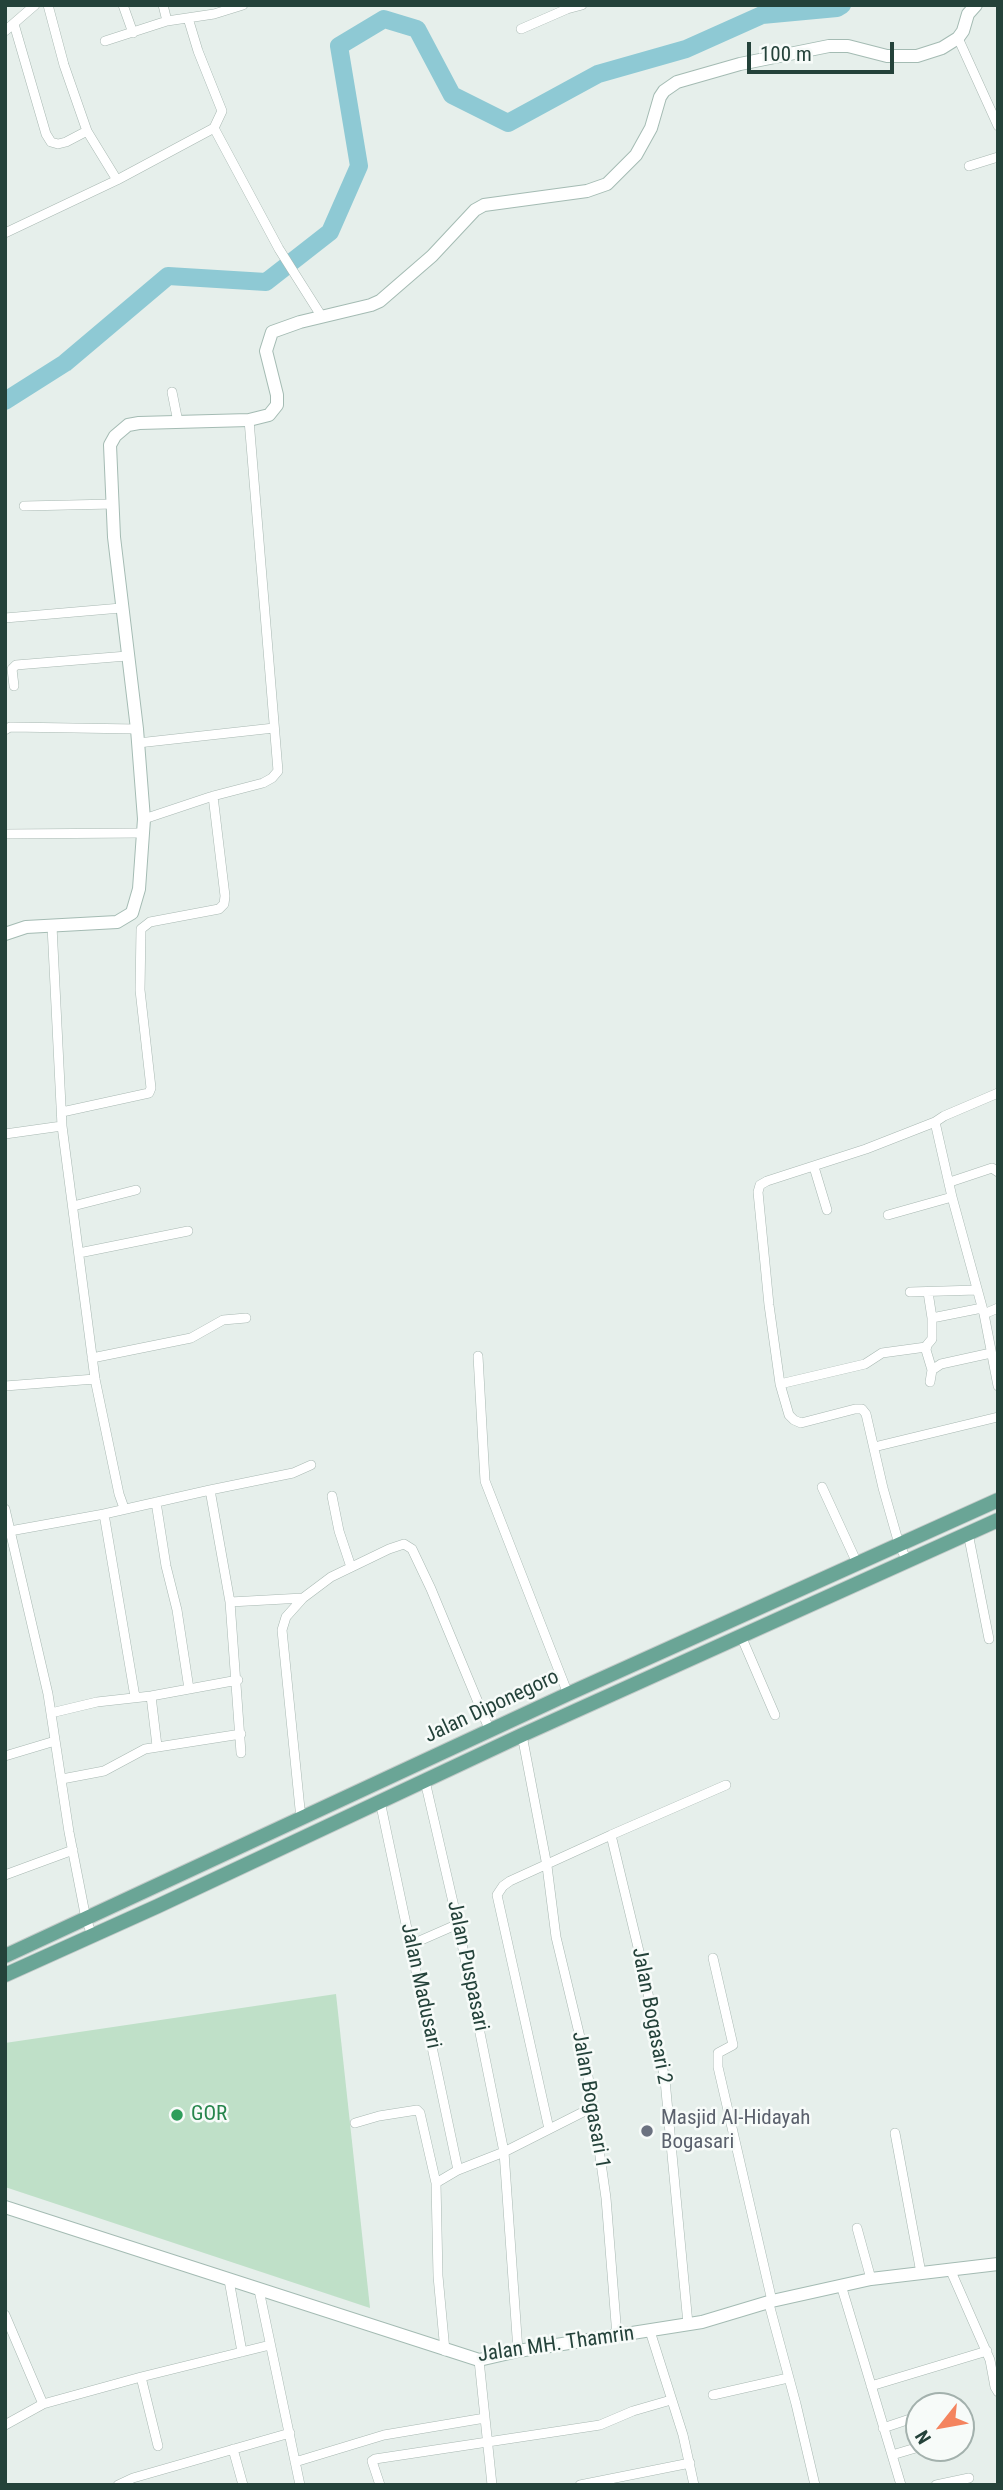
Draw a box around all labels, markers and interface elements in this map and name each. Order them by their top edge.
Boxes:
scale bar [751,28,898,72]
text: 100 m [760,42,812,66]
street label: Jalan Diponegoro [421,1665,563,1749]
street label: Jalan Puspasari [441,1898,493,2034]
street label: Jalan Madusari [394,1921,446,2051]
street label: Jalan Bogasari 2 [625,1946,677,2086]
street label: Jalan Bogasari 1 [566,2030,614,2170]
place label: GOR [191,2102,227,2128]
place label: Masjid Al-Hidayah Bogasari [661,2106,810,2156]
marker: GOR [169,2107,185,2123]
marker: Masjid Al-Hidayah Bogasari [639,2123,655,2139]
street label: Jalan MH. Thamrin [476,2322,636,2368]
north arrow [905,2392,975,2462]
text: N [910,2426,936,2448]

